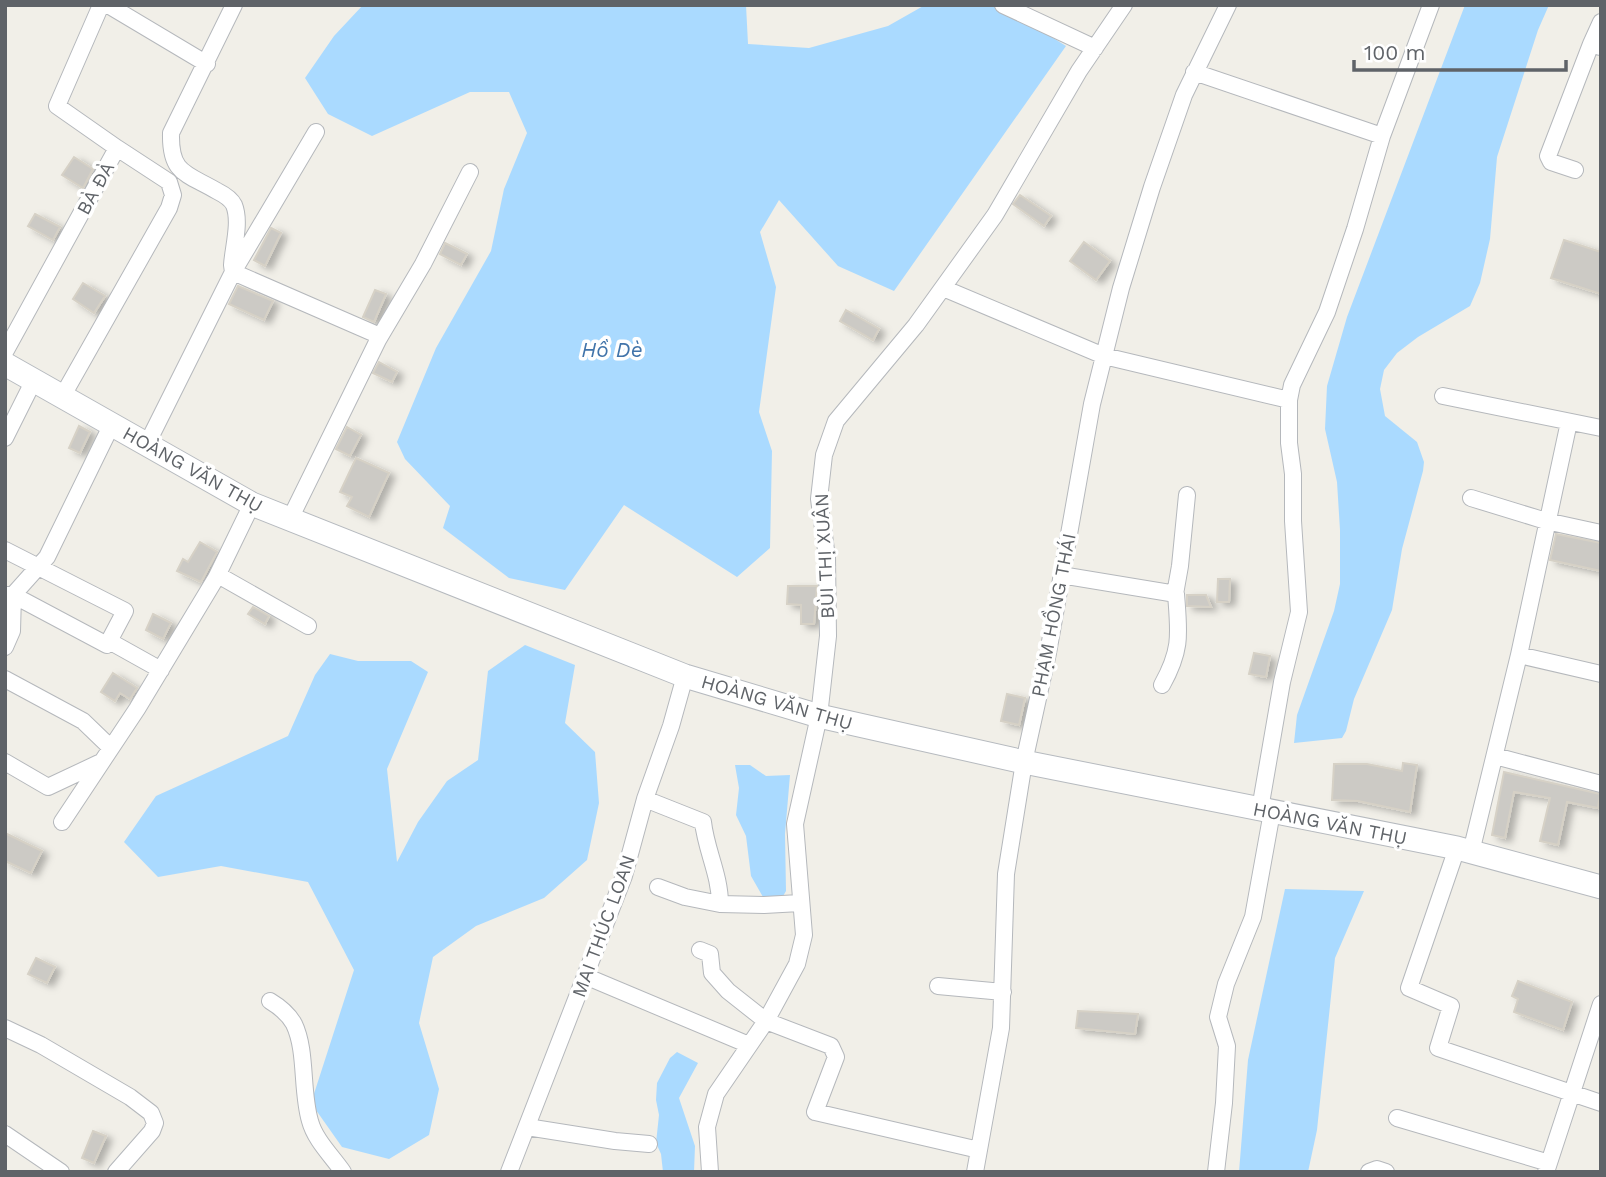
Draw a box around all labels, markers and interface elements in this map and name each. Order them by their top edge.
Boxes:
scale bar [1354,28,1566,72]
text: 100 m [1364,40,1426,65]
street label: BÀ ĐÀ [72,158,119,219]
water label: Hồ Dè [581,337,643,362]
street label: HOÀNG VĂN THỤ [119,421,267,517]
street label: BÙI THỊ XUÂN [810,493,839,619]
street label: PHẠM HỒNG THÁI [1024,531,1081,699]
street label: HOÀNG VĂN THỤ [699,670,855,735]
street label: HOÀNG VĂN THỤ [1251,797,1409,850]
street label: MAI THÚC LOAN [567,852,640,1001]

